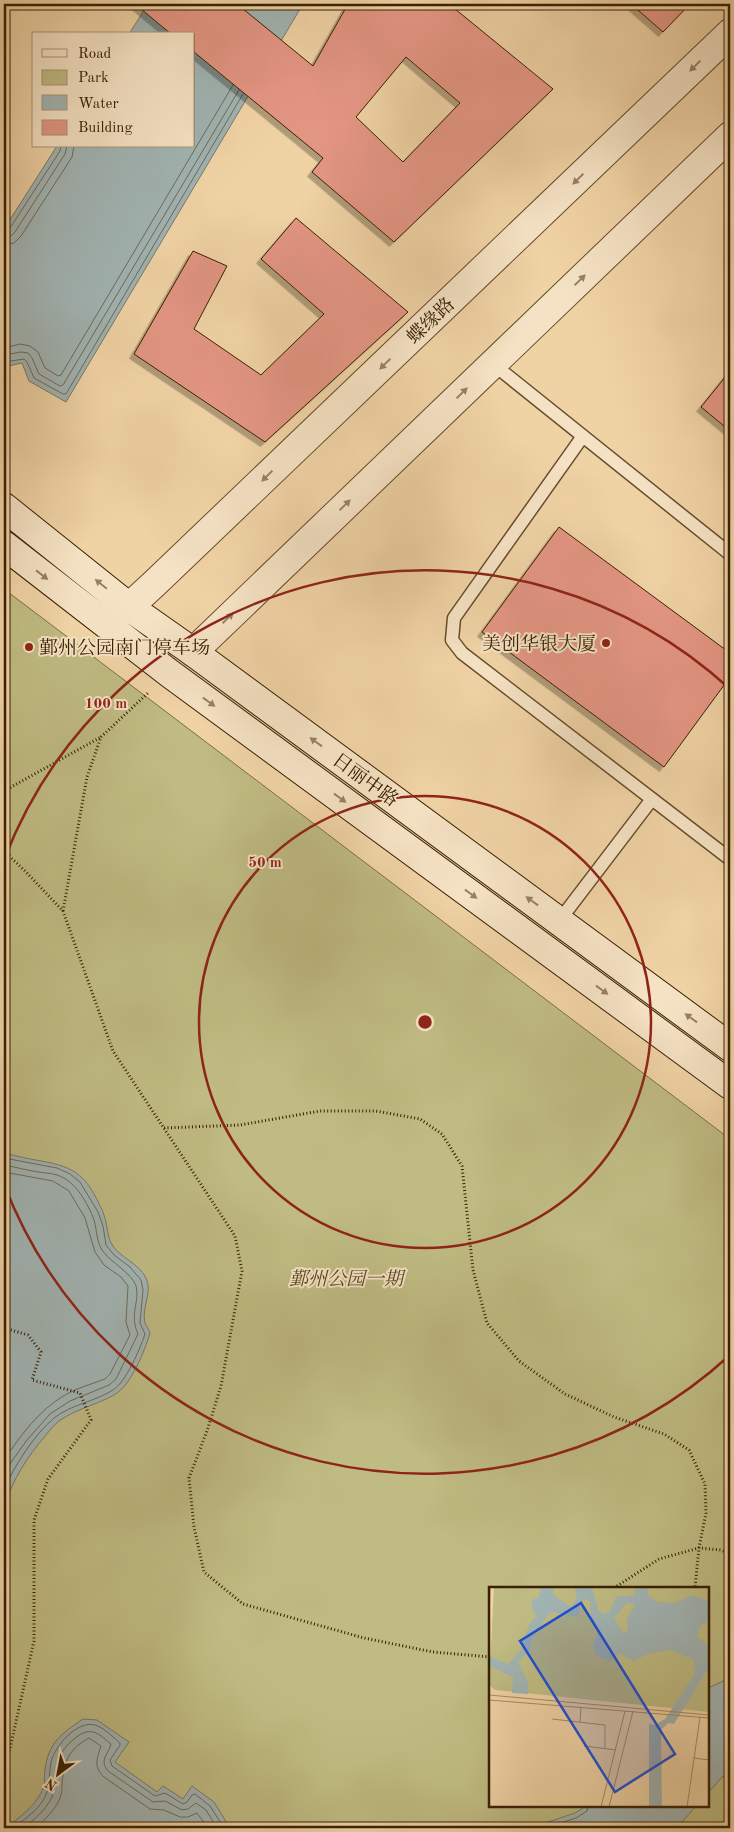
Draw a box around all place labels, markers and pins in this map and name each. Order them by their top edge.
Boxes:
place label: 美创华银大厦 [482,633,596,655]
place label: 鄞州公园南门停车场 [39,637,210,659]
marker: 美创华银大厦 [600,637,612,649]
marker: 鄞州公园南门停车场 [23,641,35,653]
centre of rings [416,1013,434,1031]

